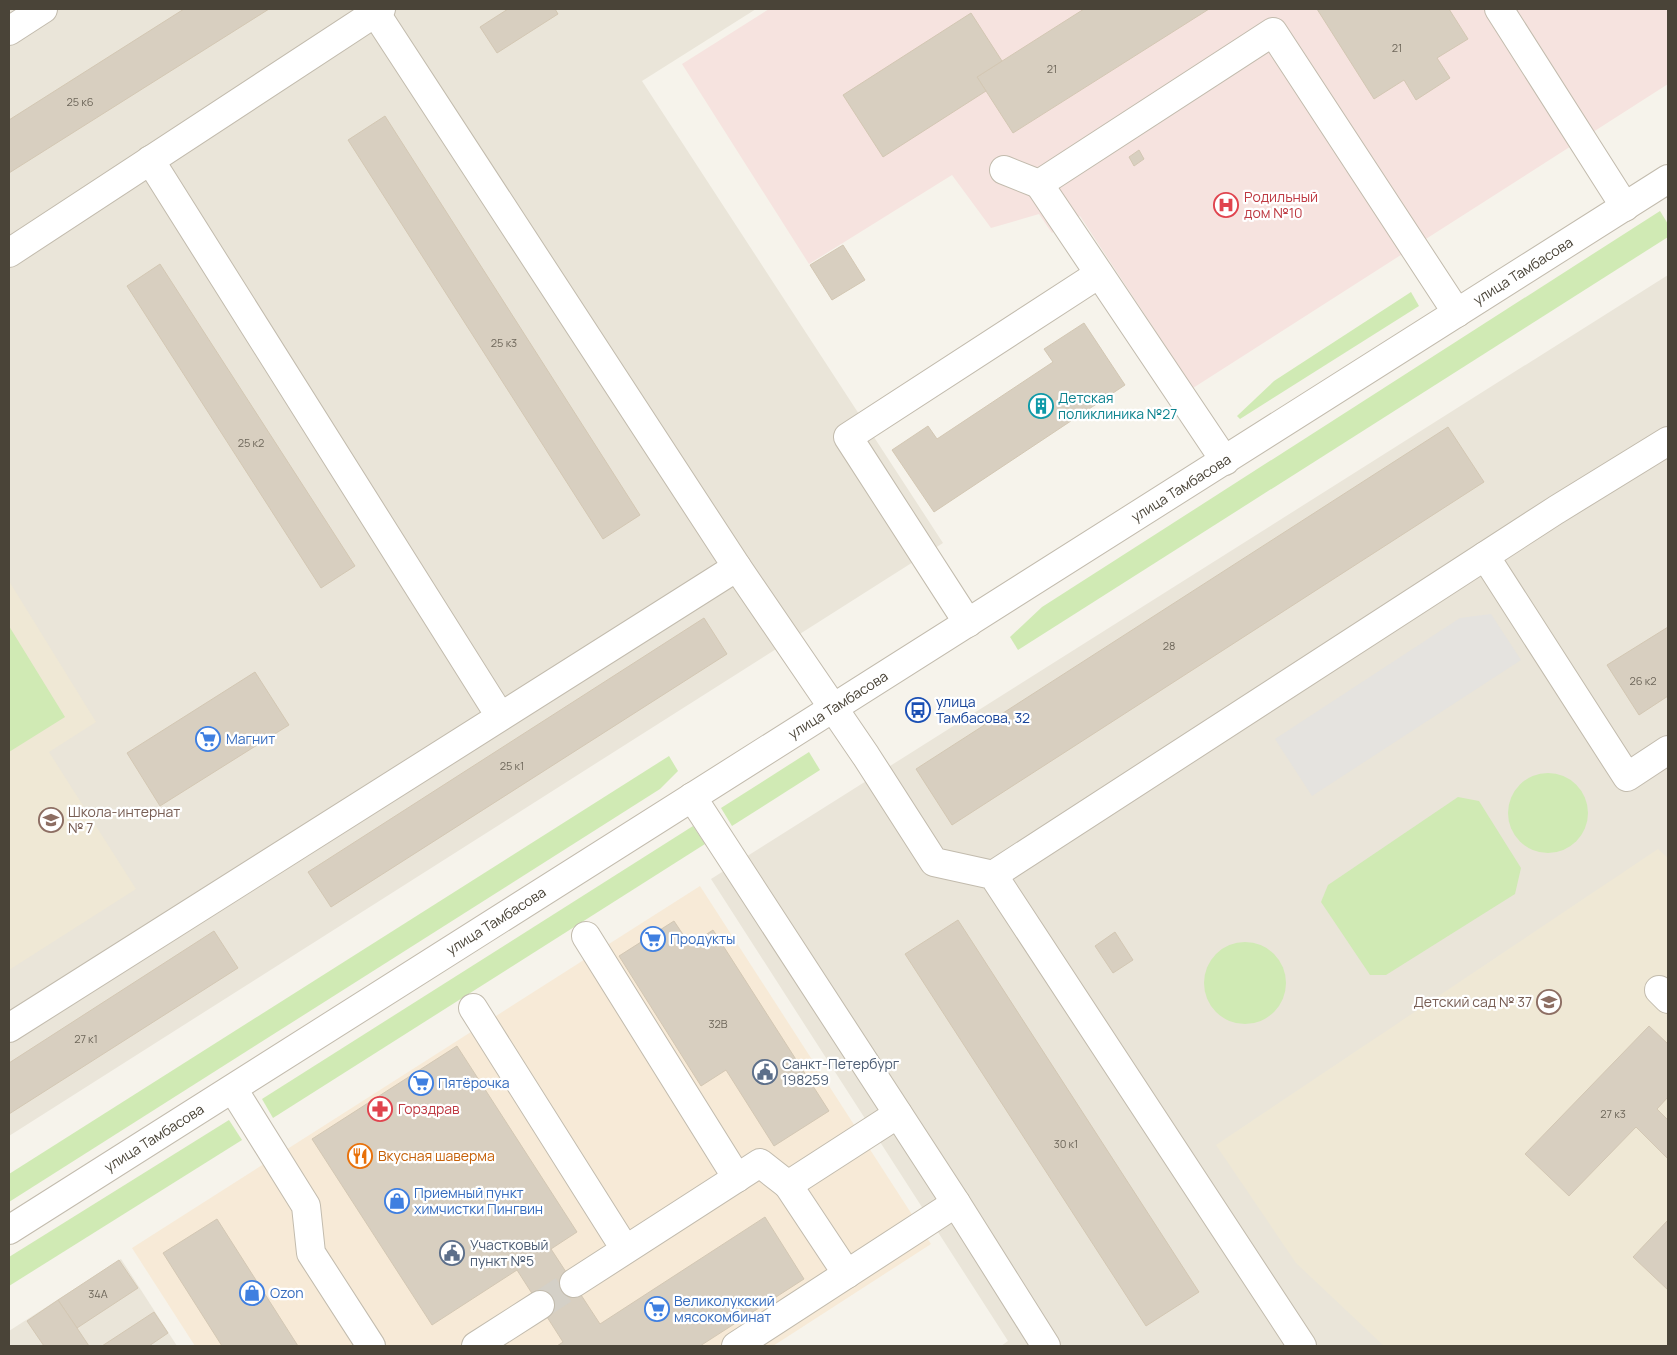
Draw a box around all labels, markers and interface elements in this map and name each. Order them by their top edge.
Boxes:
house number: 21 [1392,40,1402,55]
house number: 21 [1047,61,1057,76]
house number: 25 к6 [66,94,94,109]
place label: Родильный дом №10 [1244,187,1318,222]
hospital icon: Родильный дом №10 [1213,192,1239,218]
street label: улица Тамбасова [1469,232,1576,309]
house number: 25 к3 [491,335,517,350]
place label: Детская поликлиника №27 [1058,388,1177,423]
building icon: Детская поликлиника №27 [1028,393,1054,419]
house number: 25 к2 [238,435,264,450]
street label: улица Тамбасова [1127,449,1234,526]
house number: 28 [1163,638,1175,653]
street label: улица Тамбасова [784,666,891,743]
house number: 26 к2 [1629,673,1657,688]
place label: улица Тамбасова, 32 [936,692,1030,727]
bus stop icon: улица Тамбасова, 32 [905,697,931,723]
supermarket icon: Магнит [195,726,221,752]
place label: Магнит [226,729,275,748]
house number: 25 к1 [500,758,524,773]
place label: Школа-интернат № 7 [68,802,180,837]
school or university icon: Школа-интернат № 7 [38,807,64,833]
street label: улица Тамбасова [442,882,549,959]
supermarket icon: Продукты [640,926,666,952]
place label: Продукты [670,929,735,948]
school or university icon: Детский сад № 37 [1536,989,1562,1015]
place label: Детский сад № 37 [1413,992,1532,1011]
house number: 32В [708,1016,728,1031]
house number: 27 к1 [74,1031,98,1046]
place label: Санкт-Петербург 198259 [782,1054,900,1089]
public building icon: Санкт-Петербург 198259 [752,1059,778,1085]
supermarket icon: Пятёрочка [408,1070,434,1096]
place label: Пятёрочка [438,1073,510,1092]
pharmacy icon: Горздрав [367,1096,393,1122]
street label: улица Тамбасова [100,1099,207,1176]
place label: Горздрав [398,1099,460,1118]
house number: 27 к3 [1600,1106,1626,1121]
house number: 30 к1 [1054,1136,1078,1151]
restaurant icon: Вкусная шаверма [347,1143,373,1169]
place label: Вкусная шаверма [378,1146,495,1165]
place label: Приемный пункт химчистки Пингвин [414,1183,543,1218]
shop icon: Приемный пункт химчистки Пингвин [384,1188,410,1214]
place label: Участковый пункт №5 [470,1235,548,1270]
public building icon: Участковый пункт №5 [439,1240,465,1266]
shop icon: Ozon [239,1280,265,1306]
place label: Ozon [270,1283,304,1302]
house number: 34А [88,1286,108,1301]
place label: Великолукский мясокомбинат [674,1291,775,1326]
supermarket icon: Великолукский мясокомбинат [644,1296,670,1322]

